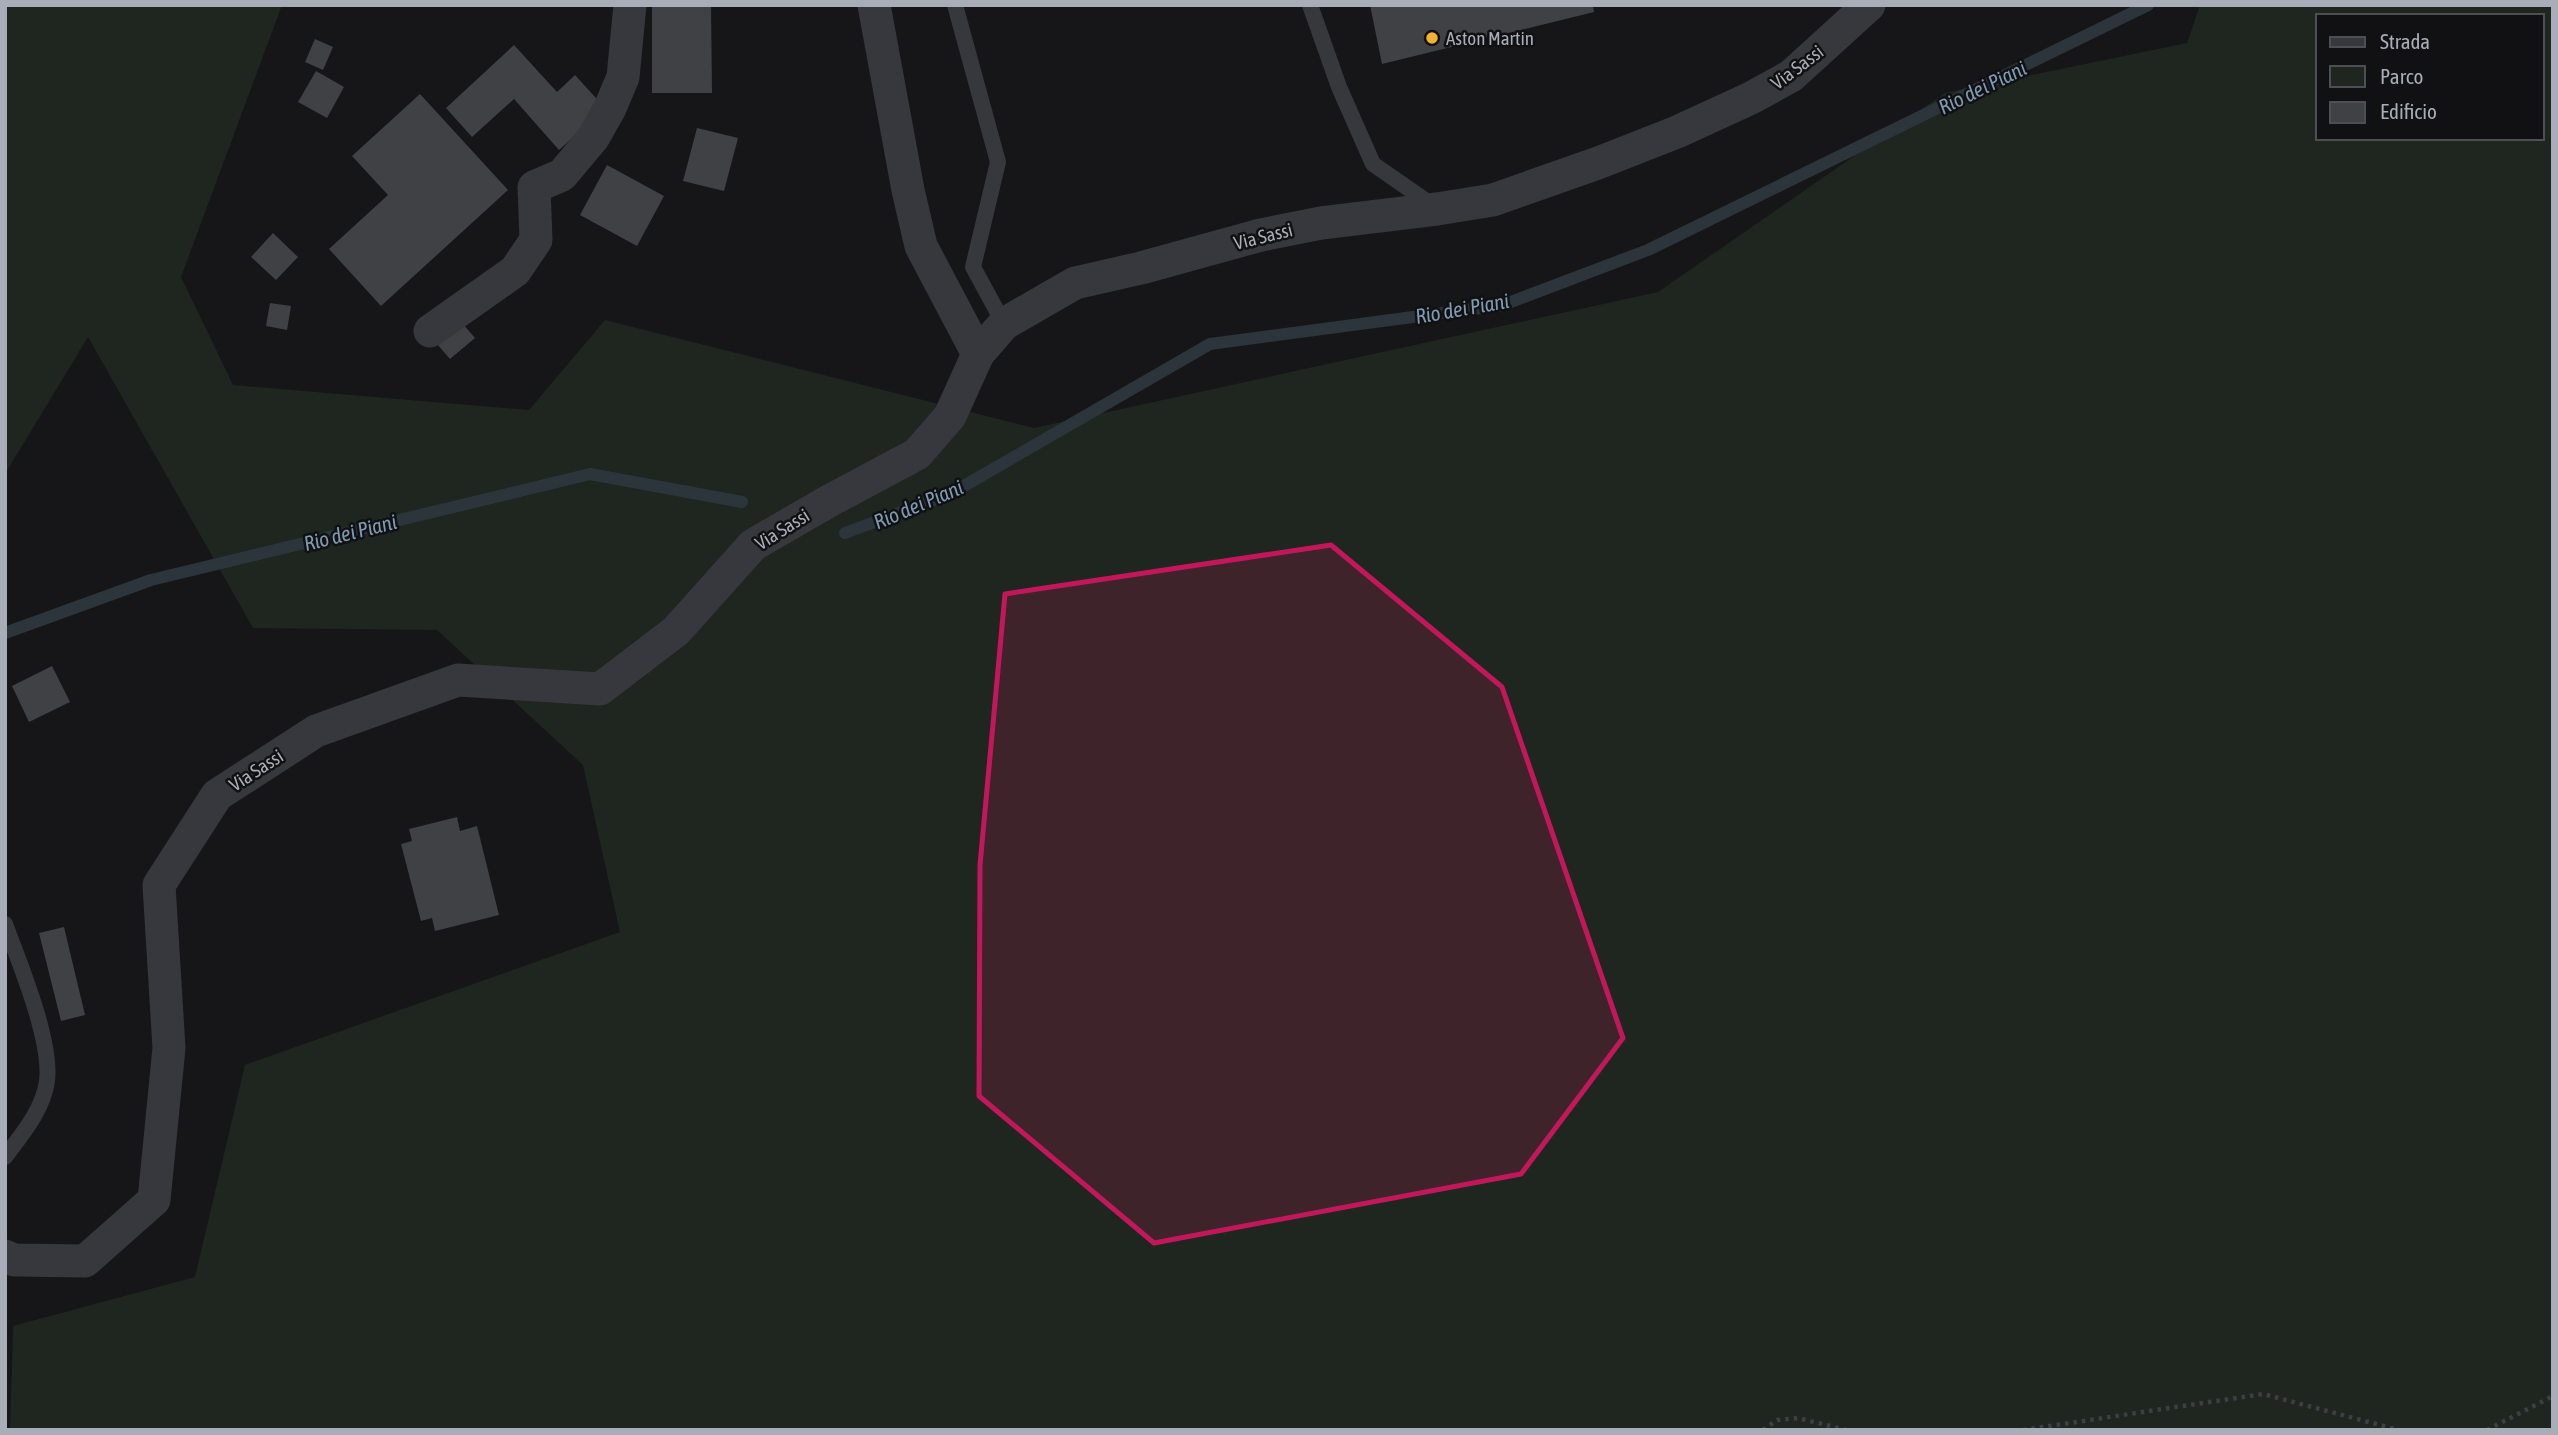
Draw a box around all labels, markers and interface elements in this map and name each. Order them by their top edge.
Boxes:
legend [2316,14,2544,140]
place label: Aston Martin [1446,27,1534,49]
text: Strada [2380,29,2430,53]
marker: Aston Martin [1424,30,1440,46]
street label: Via Sassi [1767,40,1827,94]
water label: Rio dei Piani [1934,55,2030,119]
text: Parco [2380,64,2423,88]
text: Edificio [2380,99,2437,123]
street label: Via Sassi [1231,218,1295,254]
water label: Rio dei Piani [1413,288,1511,328]
water label: Rio dei Piani [870,474,966,534]
street label: Via Sassi [751,504,813,554]
water label: Rio dei Piani [301,509,399,555]
street label: Via Sassi [225,745,287,795]

